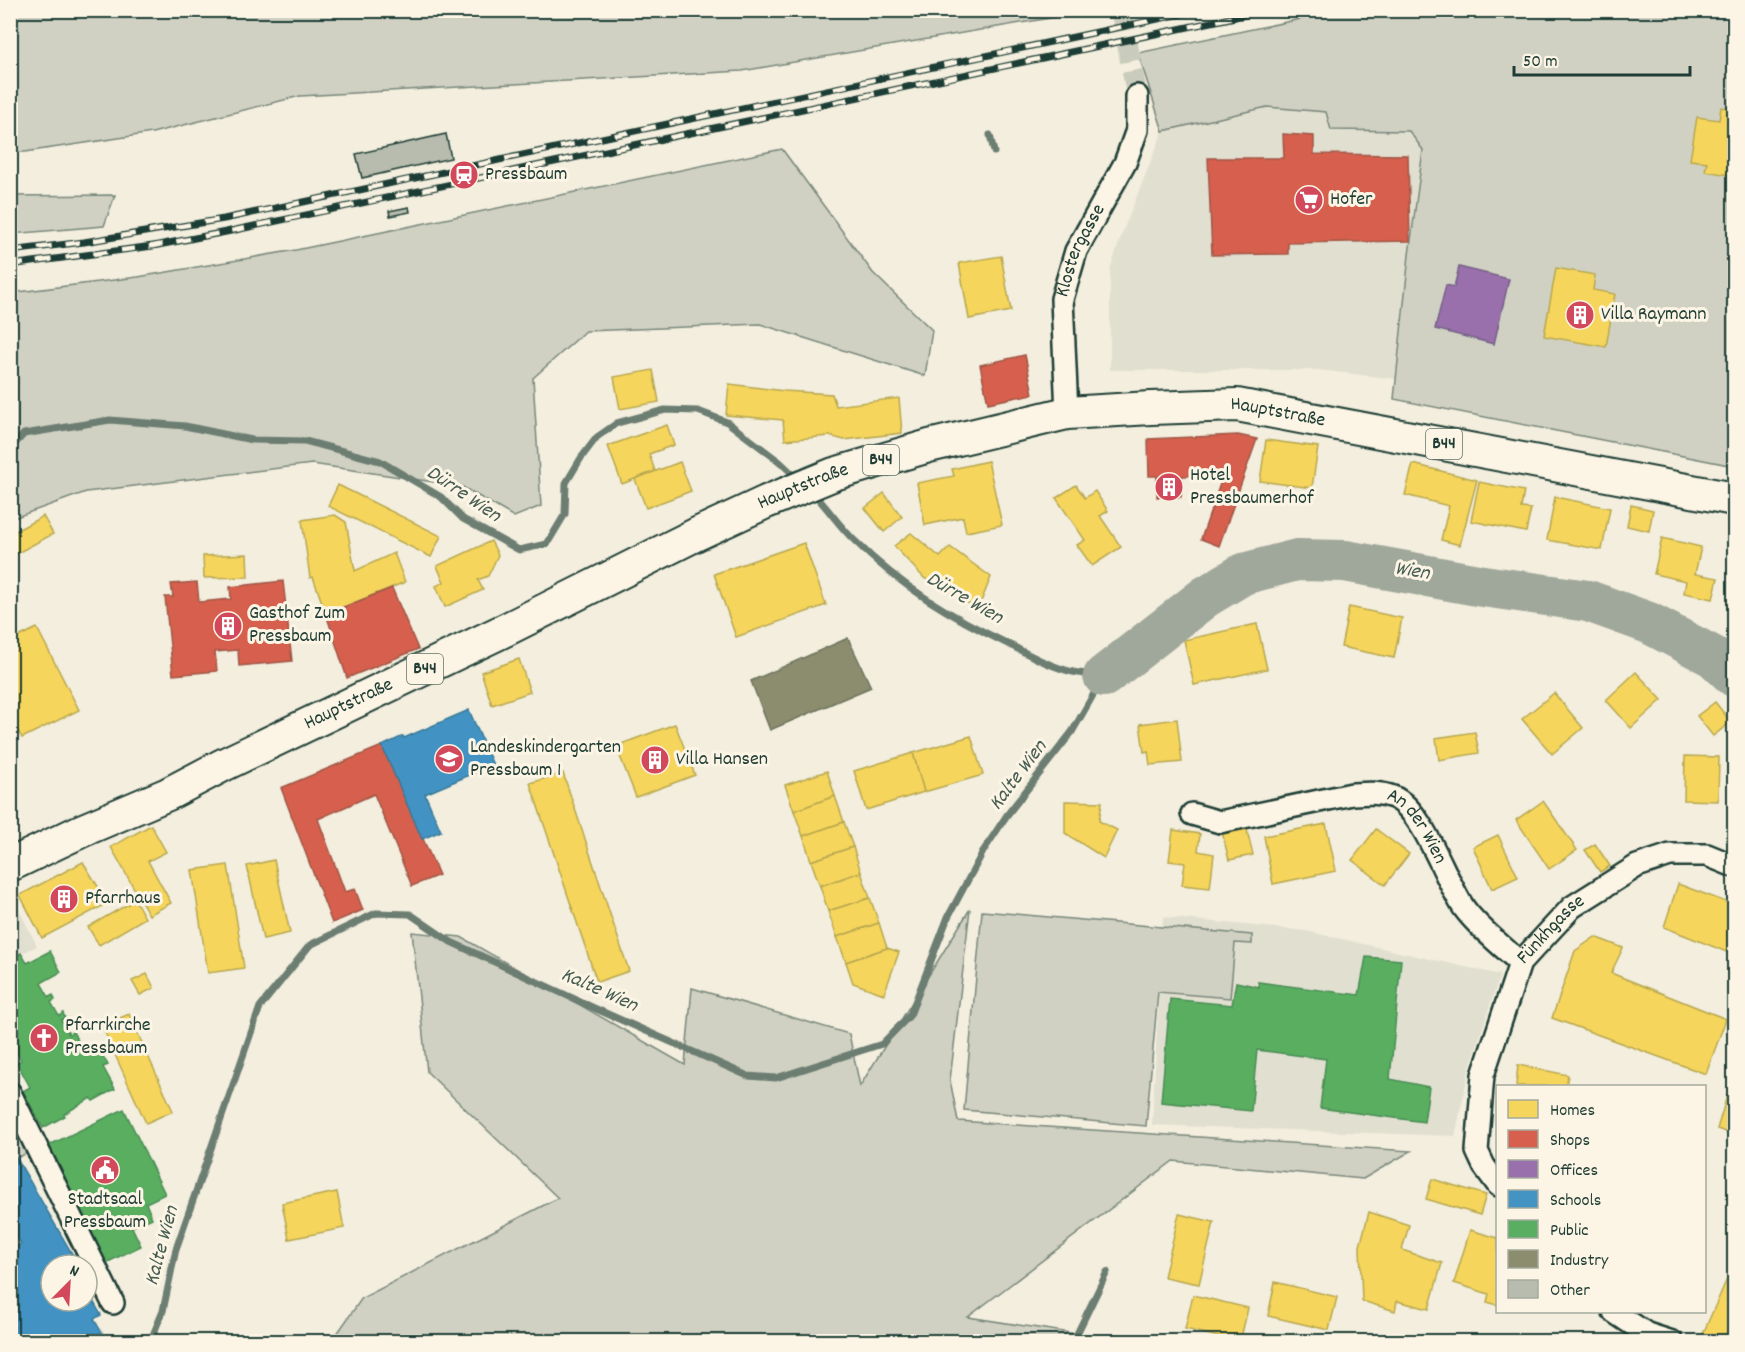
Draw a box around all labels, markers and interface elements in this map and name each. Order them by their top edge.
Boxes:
scale bar [1514,39,1690,77]
text: 50 m [1523,50,1558,75]
station icon: Pressbaum [448,159,480,191]
place label: Pressbaum [485,161,568,189]
supermarket icon: Hofer [1293,184,1325,216]
place label: Hofer [1330,186,1373,214]
street label: Klostergasse [1049,199,1113,301]
building icon: Villa Raymann [1564,299,1596,331]
place label: Villa Raymann [1601,301,1707,329]
street label: Hauptstraße [1230,391,1328,435]
road number: B44 [1426,429,1462,459]
road number: B44 [863,445,899,475]
street label: Hauptstraße [753,456,852,518]
water label: Dürre Wien [420,459,507,532]
place label: Hotel Pressbaumerhof [1190,462,1315,513]
building icon: Hotel Pressbaumerhof [1153,471,1185,503]
water label: Wien [1392,554,1433,590]
water label: Dürre Wien [920,565,1009,634]
place label: Gasthof Zum Pressbaum [249,600,345,651]
building icon: Gasthof Zum Pressbaum [212,610,244,642]
road number: B44 [407,654,443,684]
street label: Hauptstraße [300,671,398,738]
place label: Landeskindergarten Pressbaum 1 [470,734,621,785]
water label: Kalte Wien [983,734,1056,817]
school or university icon: Landeskindergarten Pressbaum 1 [433,743,465,775]
building icon: Villa Hansen [639,744,671,776]
place label: Villa Hansen [676,746,768,774]
street label: An der Wien [1383,782,1453,869]
building icon: Pfarrhaus [48,883,80,915]
place label: Pfarrhaus [85,885,161,913]
street label: Fünkhgasse [1511,888,1591,971]
water label: Kalte Wien [556,961,643,1022]
place label: Pfarrkirche Pressbaum [65,1012,151,1063]
church icon: Pfarrkirche Pressbaum [28,1022,60,1054]
legend [1496,1085,1706,1313]
text: Homes [1550,1099,1595,1124]
text: Shops [1550,1129,1590,1154]
public building icon: Stadtsaal Pressbaum [89,1154,121,1186]
text: Offices [1550,1159,1598,1184]
place label: Stadtsaal Pressbaum [64,1186,146,1237]
text: Schools [1550,1189,1601,1214]
water label: Kalte Wien [138,1202,188,1289]
text: Public [1550,1219,1589,1244]
text: Industry [1550,1249,1609,1274]
north arrow [39,1253,99,1313]
text: N [66,1259,82,1284]
text: Other [1550,1279,1590,1304]

